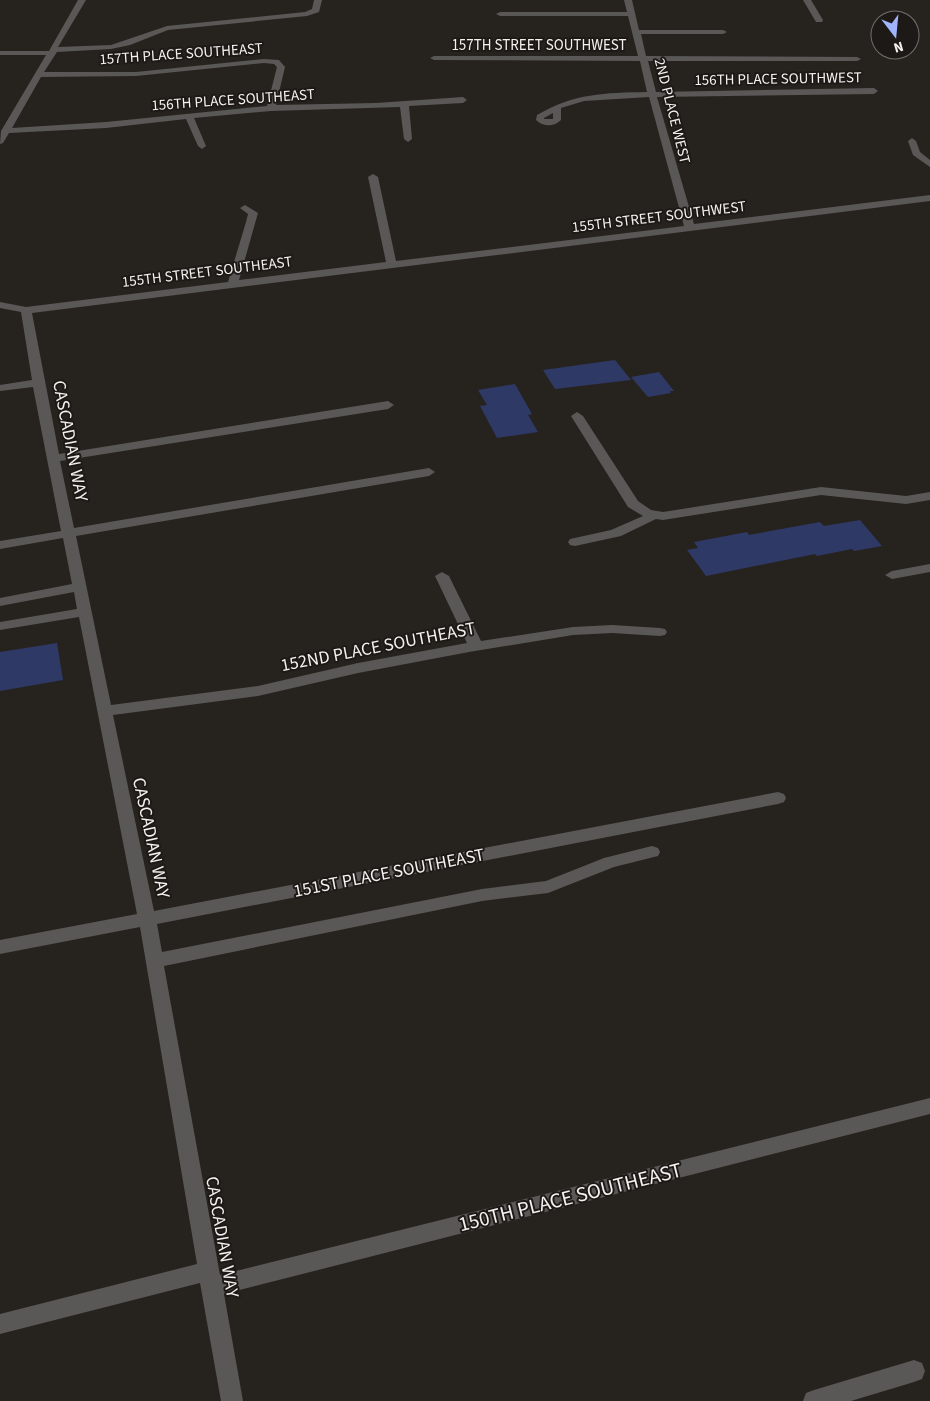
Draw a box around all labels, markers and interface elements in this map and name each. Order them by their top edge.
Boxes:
north arrow [870,10,920,60]
street label: 157TH STREET SOUTHWEST [451,35,627,56]
text: N [891,36,906,57]
street label: 157TH PLACE SOUTHEAST [99,38,263,70]
street label: 2ND PLACE WEST [649,56,695,166]
street label: 156TH PLACE SOUTHWEST [694,67,862,91]
street label: 156TH PLACE SOUTHEAST [151,84,315,116]
street label: 155TH STREET SOUTHWEST [571,196,747,238]
street label: 155TH STREET SOUTHEAST [121,251,293,293]
street label: CASCADIAN WAY [46,378,94,504]
street label: 152ND PLACE SOUTHEAST [279,616,478,678]
street label: CASCADIAN WAY [126,775,176,901]
street label: 151ST PLACE SOUTHEAST [291,842,487,904]
street label: 150TH PLACE SOUTHEAST [455,1155,685,1239]
street label: CASCADIAN WAY [199,1174,245,1300]

